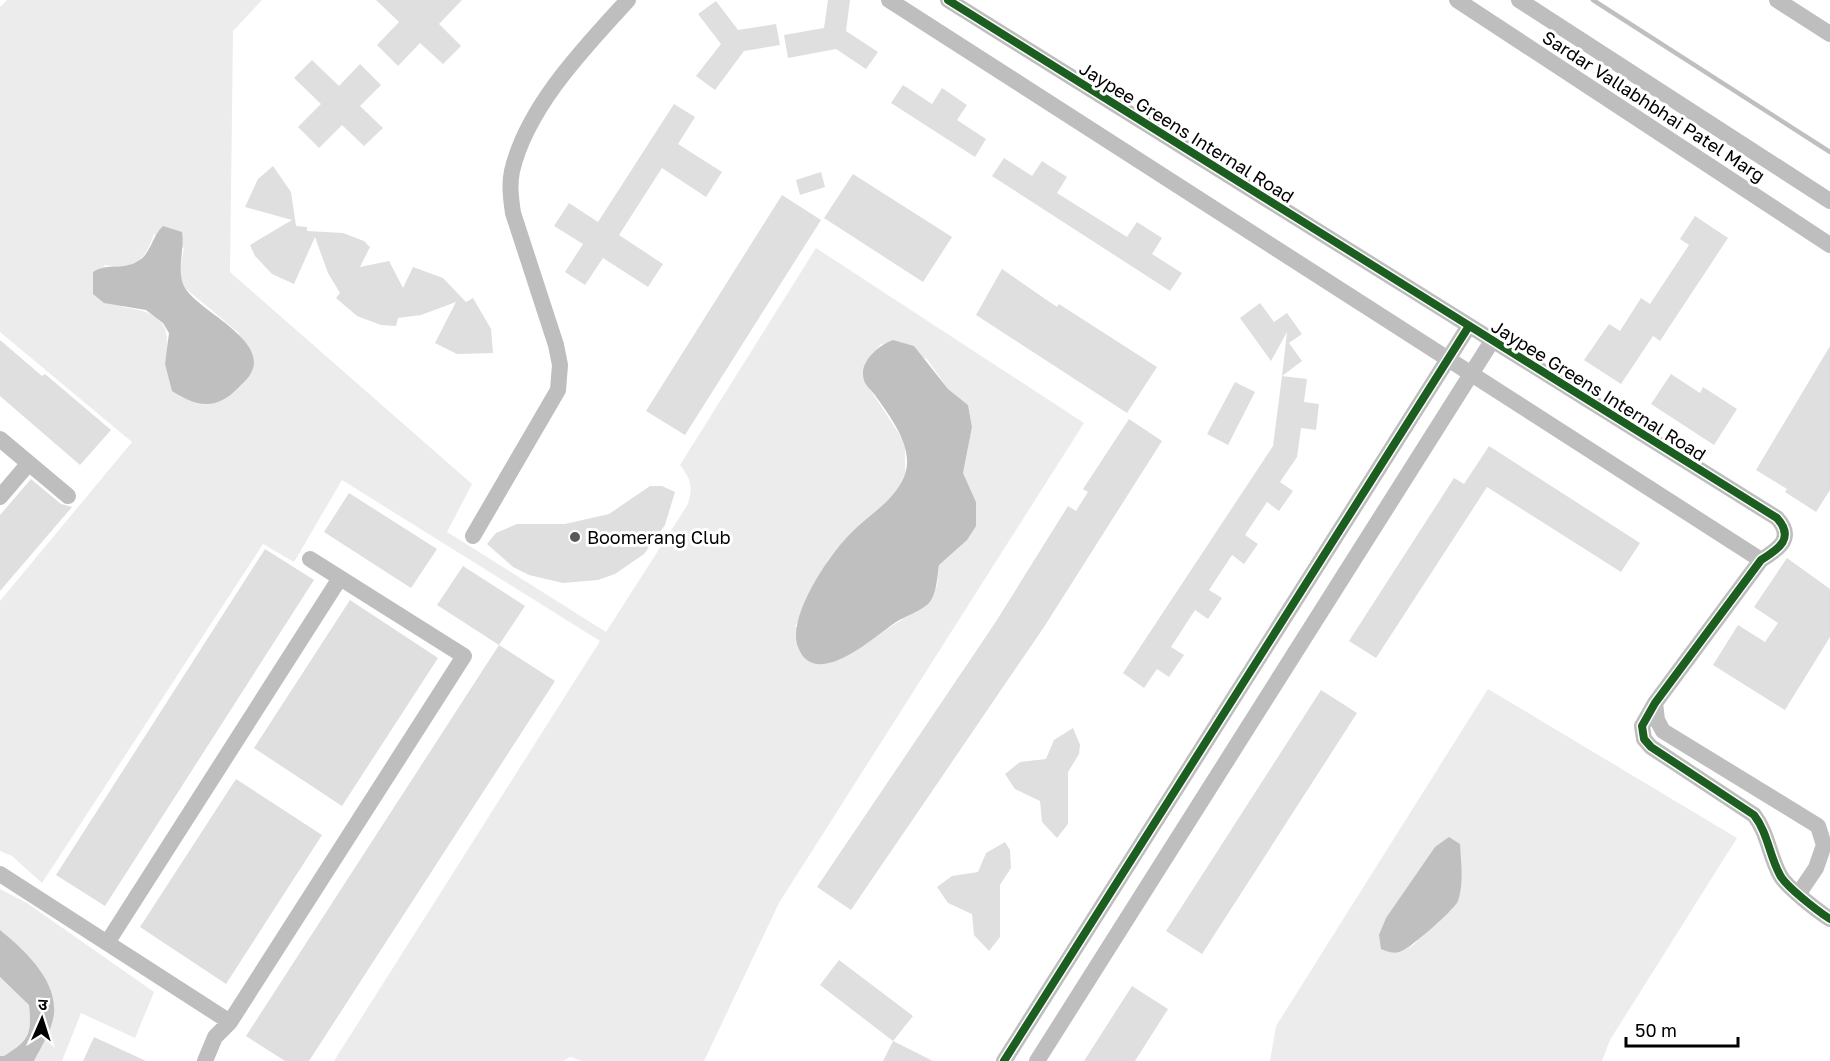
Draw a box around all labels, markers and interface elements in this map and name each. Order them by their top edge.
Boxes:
street label: Sardar Vallabhbhai Patel Marg [1539,26,1769,186]
street label: Jaypee Greens Internal Road [1076,57,1298,207]
street label: Jaypee Greens Internal Road [1488,315,1710,465]
place label: Boomerang Club [587,526,731,548]
marker: Boomerang Club [568,530,582,544]
north arrow [12,989,72,1049]
text: उ [38,994,49,1014]
scale bar [1626,1010,1738,1048]
text: 50 m [1635,1019,1677,1041]

